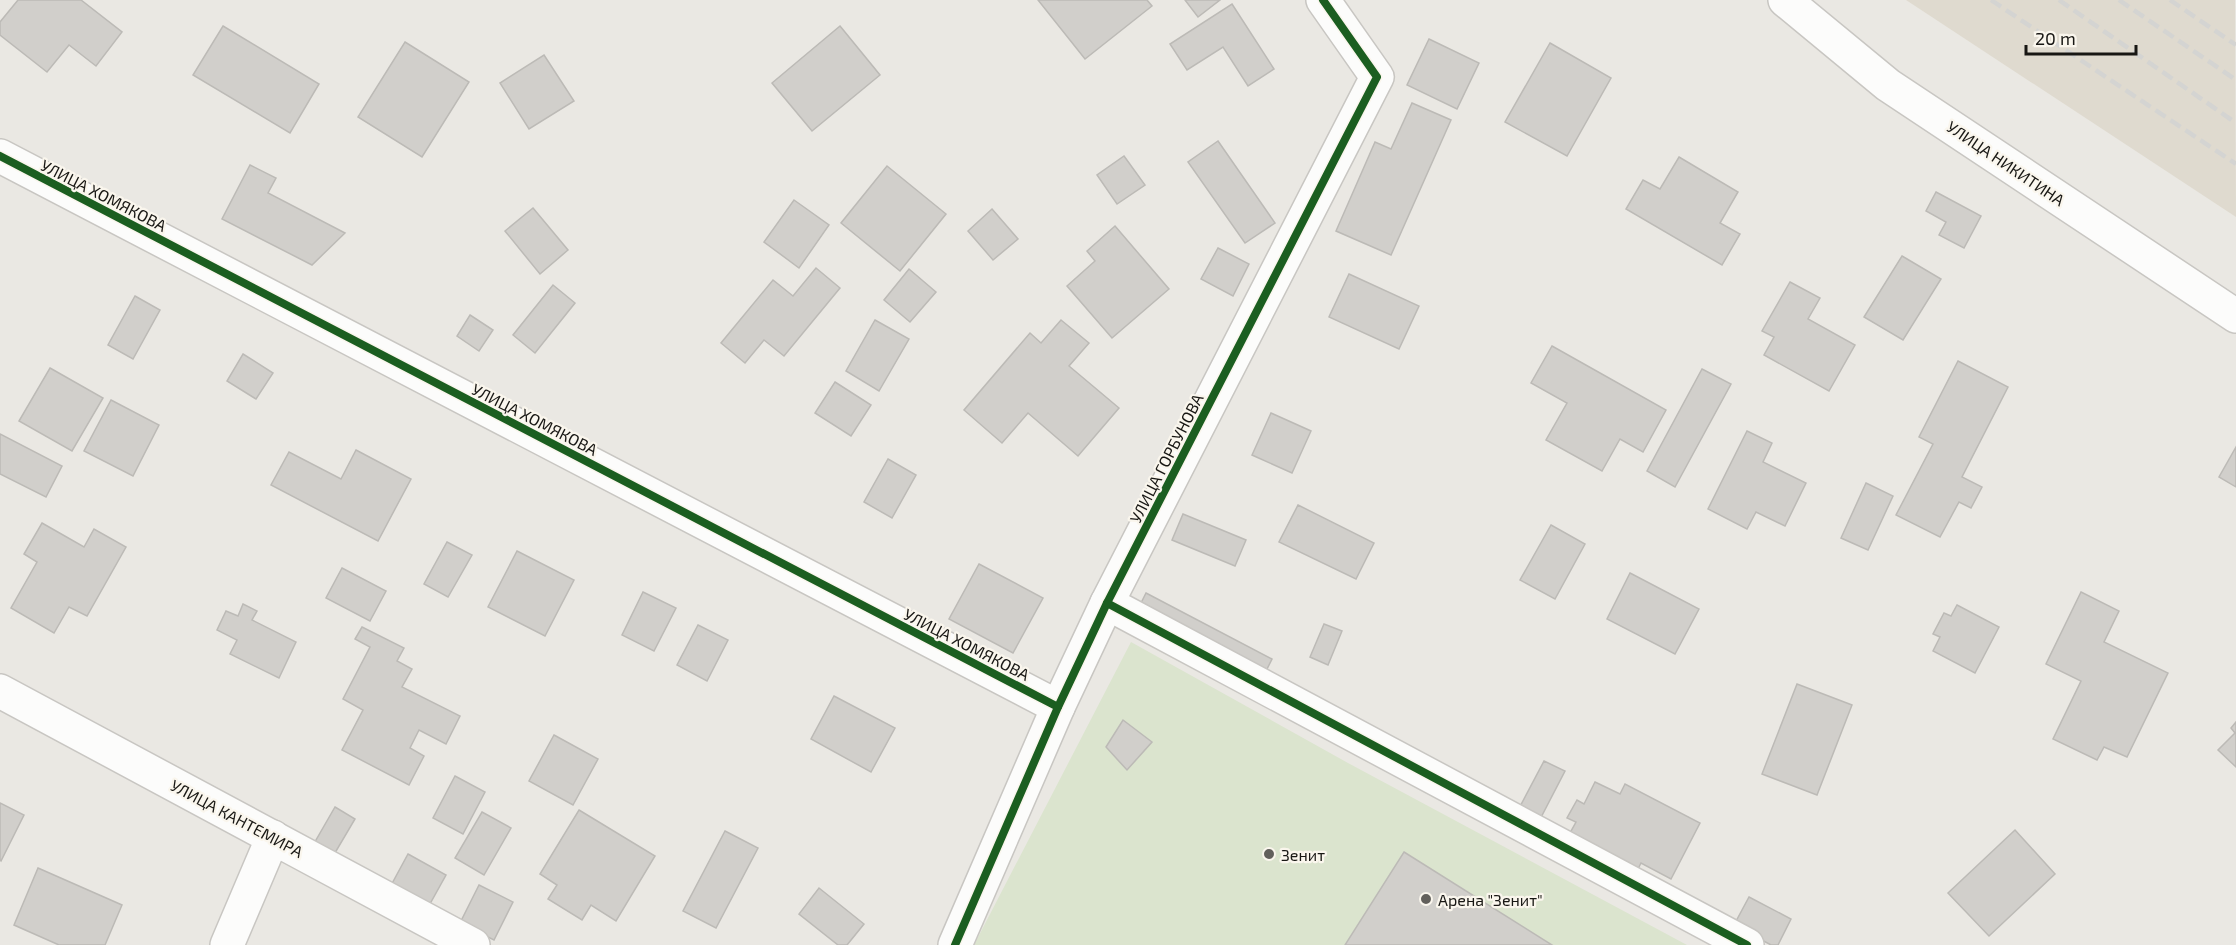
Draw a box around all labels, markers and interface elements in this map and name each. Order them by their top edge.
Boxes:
scale bar [2026,18,2136,56]
text: 20 m [2035,27,2076,49]
street label: УЛИЦА НИКИТИНА [1944,117,2068,209]
street label: УЛИЦА ХОМЯКОВА [38,155,170,235]
street label: УЛИЦА ХОМЯКОВА [469,379,601,459]
street label: УЛИЦА ГОРБУНОВА [1125,390,1207,526]
street label: УЛИЦА ХОМЯКОВА [901,604,1033,684]
street label: УЛИЦА КАНТЕМИРА [167,775,307,861]
place label: Зенит [1281,845,1325,864]
marker: Зенит [1262,847,1276,861]
place label: Арена "Зенит" [1438,890,1543,909]
marker: Арена "Зенит" [1419,892,1433,906]

